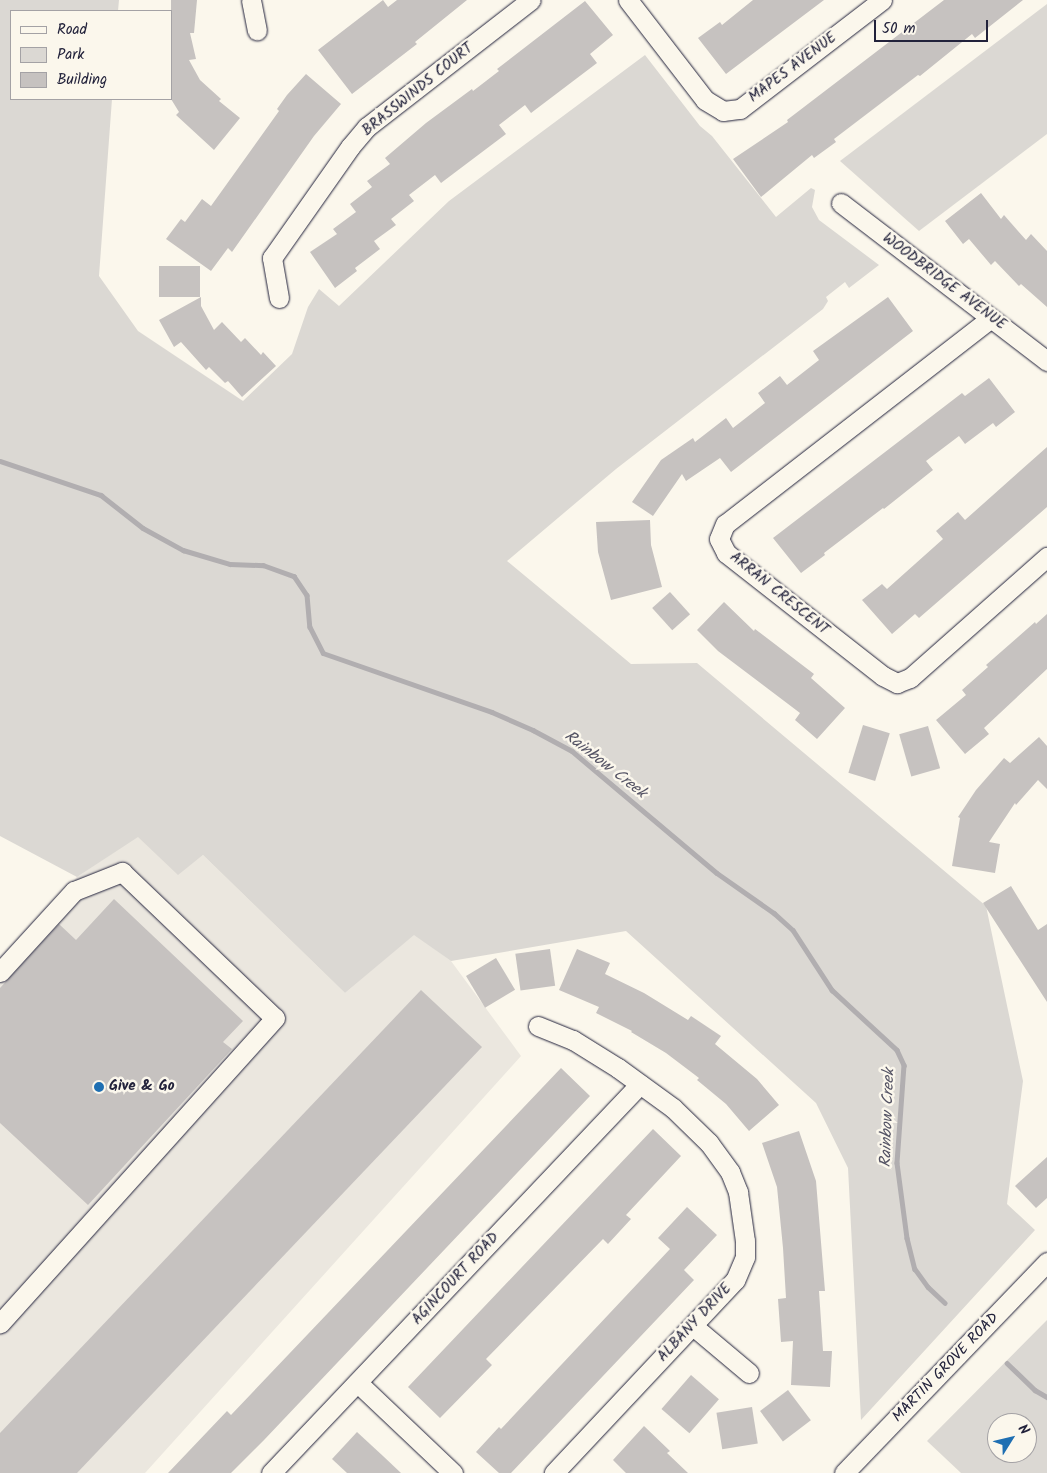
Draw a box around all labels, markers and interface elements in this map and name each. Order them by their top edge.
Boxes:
legend [10,10,172,100]
scale bar [877,10,991,42]
text: 50 m [882,17,916,41]
text: Road [57,18,87,42]
street label: MAPES AVENUE [745,29,841,107]
street label: BRASSWINDS COURT [359,40,477,140]
text: Park [57,43,84,67]
text: Building [57,68,107,92]
street label: WOODBRIDGE AVENUE [879,230,1009,334]
street label: ARRAN CRESCENT [726,549,832,639]
water label: Rainbow Creek [560,727,650,803]
water label: Rainbow Creek [877,1068,899,1168]
place label: Give & Go [109,1078,175,1096]
marker: Give & Go [93,1081,105,1093]
street label: AGINCOURT ROAD [409,1229,503,1329]
street label: ALBANY DRIVE [654,1280,736,1366]
street label: MARTIN GROVE ROAD [889,1310,1003,1426]
north arrow [987,1413,1037,1463]
text: N [1012,1420,1035,1440]

